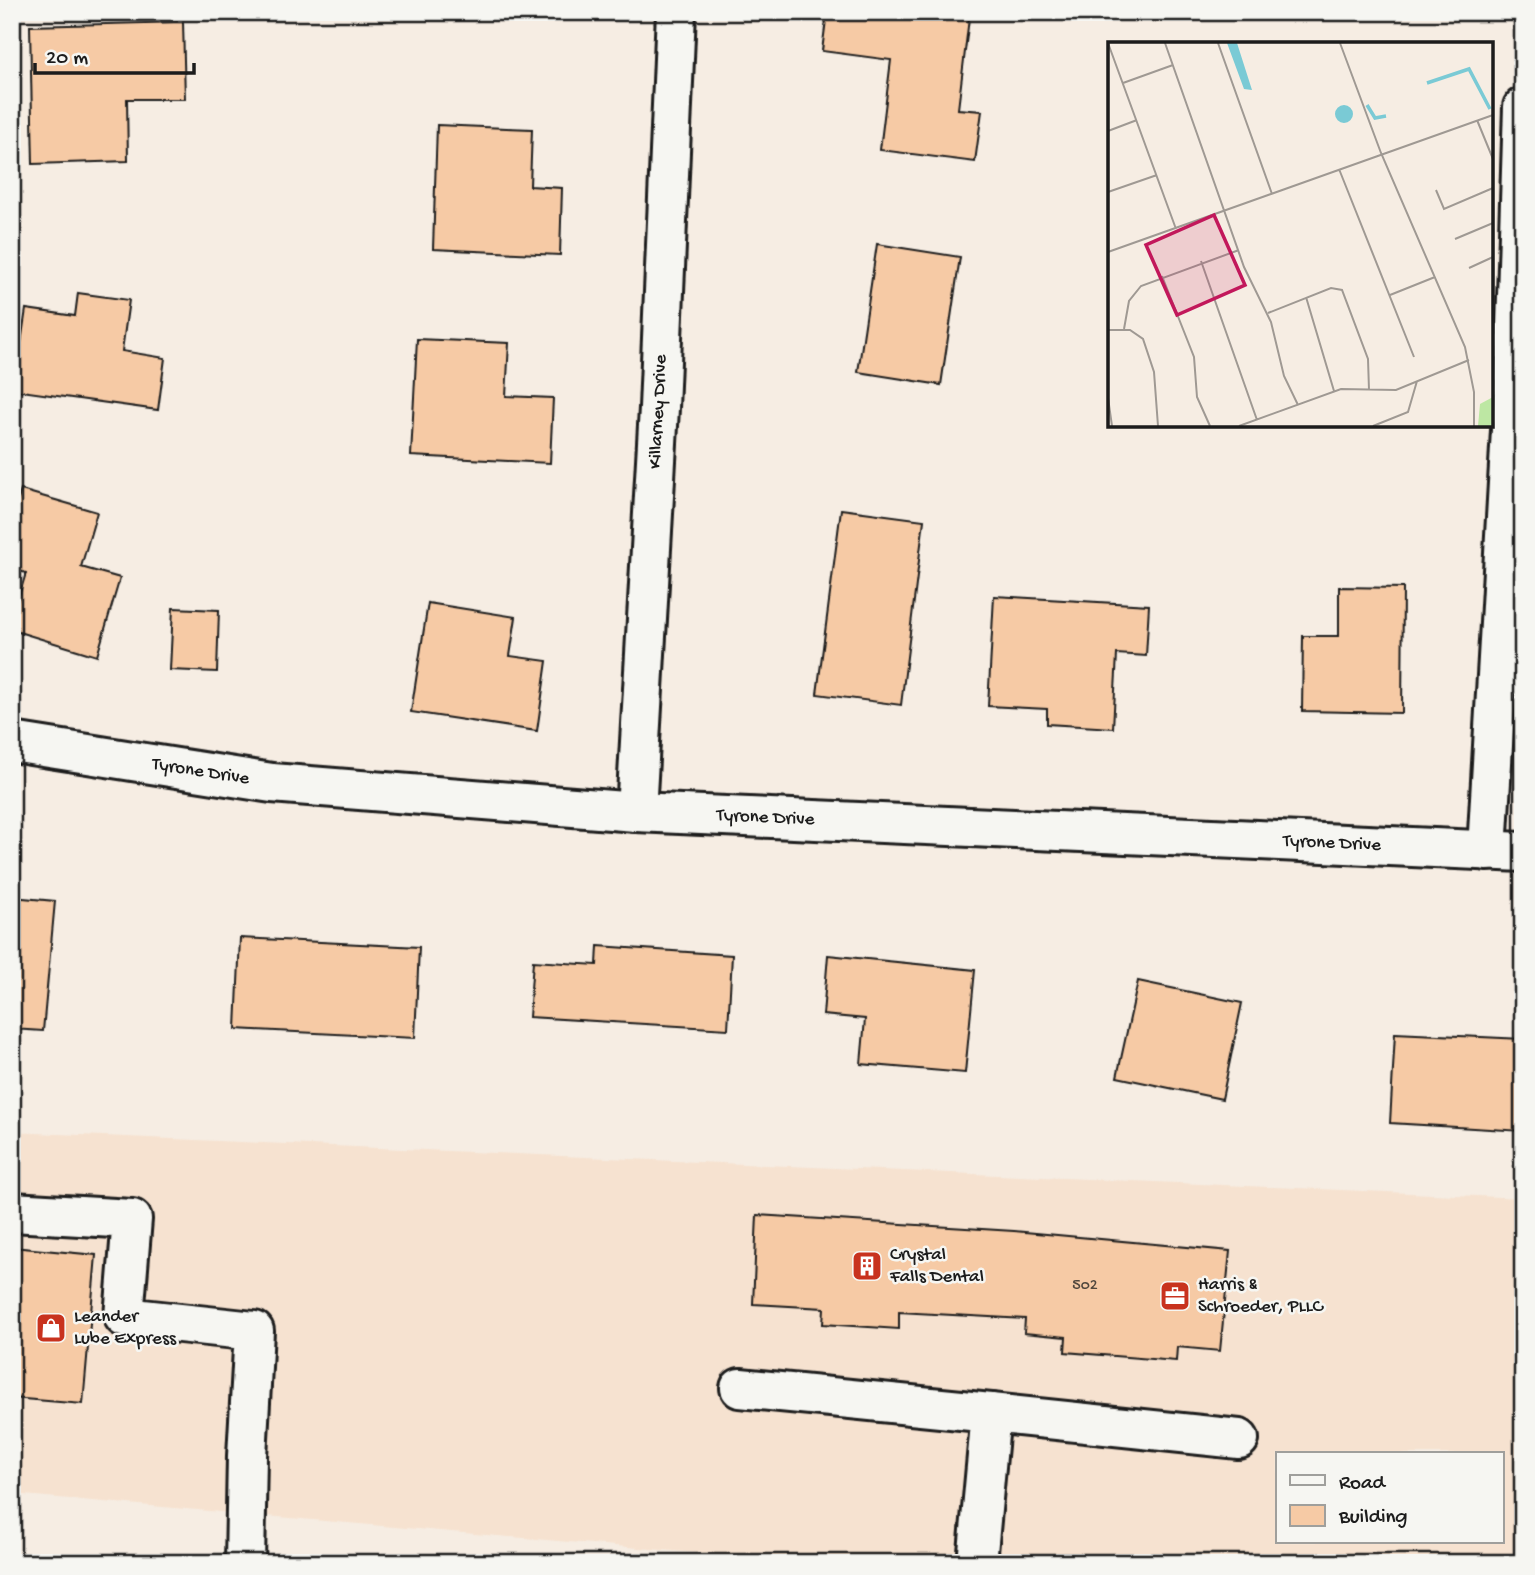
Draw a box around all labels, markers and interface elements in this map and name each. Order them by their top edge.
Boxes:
scale bar [35,32,194,76]
inset map [1108,42,1493,427]
text: 20 m [46,47,88,72]
street label: Killarney Drive [644,354,673,469]
street label: Tyrone Drive [149,753,251,791]
street label: Tyrone Drive [715,804,815,832]
street label: Tyrone Drive [1281,830,1382,857]
place label: Crystal Falls Dental [889,1244,984,1289]
building icon: Crystal Falls Dental [850,1249,884,1283]
place label: Harris & Schroeder, PLLC [1198,1274,1324,1319]
house number: 502 [1072,1277,1098,1296]
office icon: Harris & Schroeder, PLLC [1158,1279,1192,1313]
place label: Leander Lube Express [74,1306,177,1351]
shop icon: Leander Lube Express [34,1311,68,1345]
legend [1276,1452,1504,1544]
text: Road [1339,1472,1387,1497]
text: Building [1338,1506,1408,1531]

